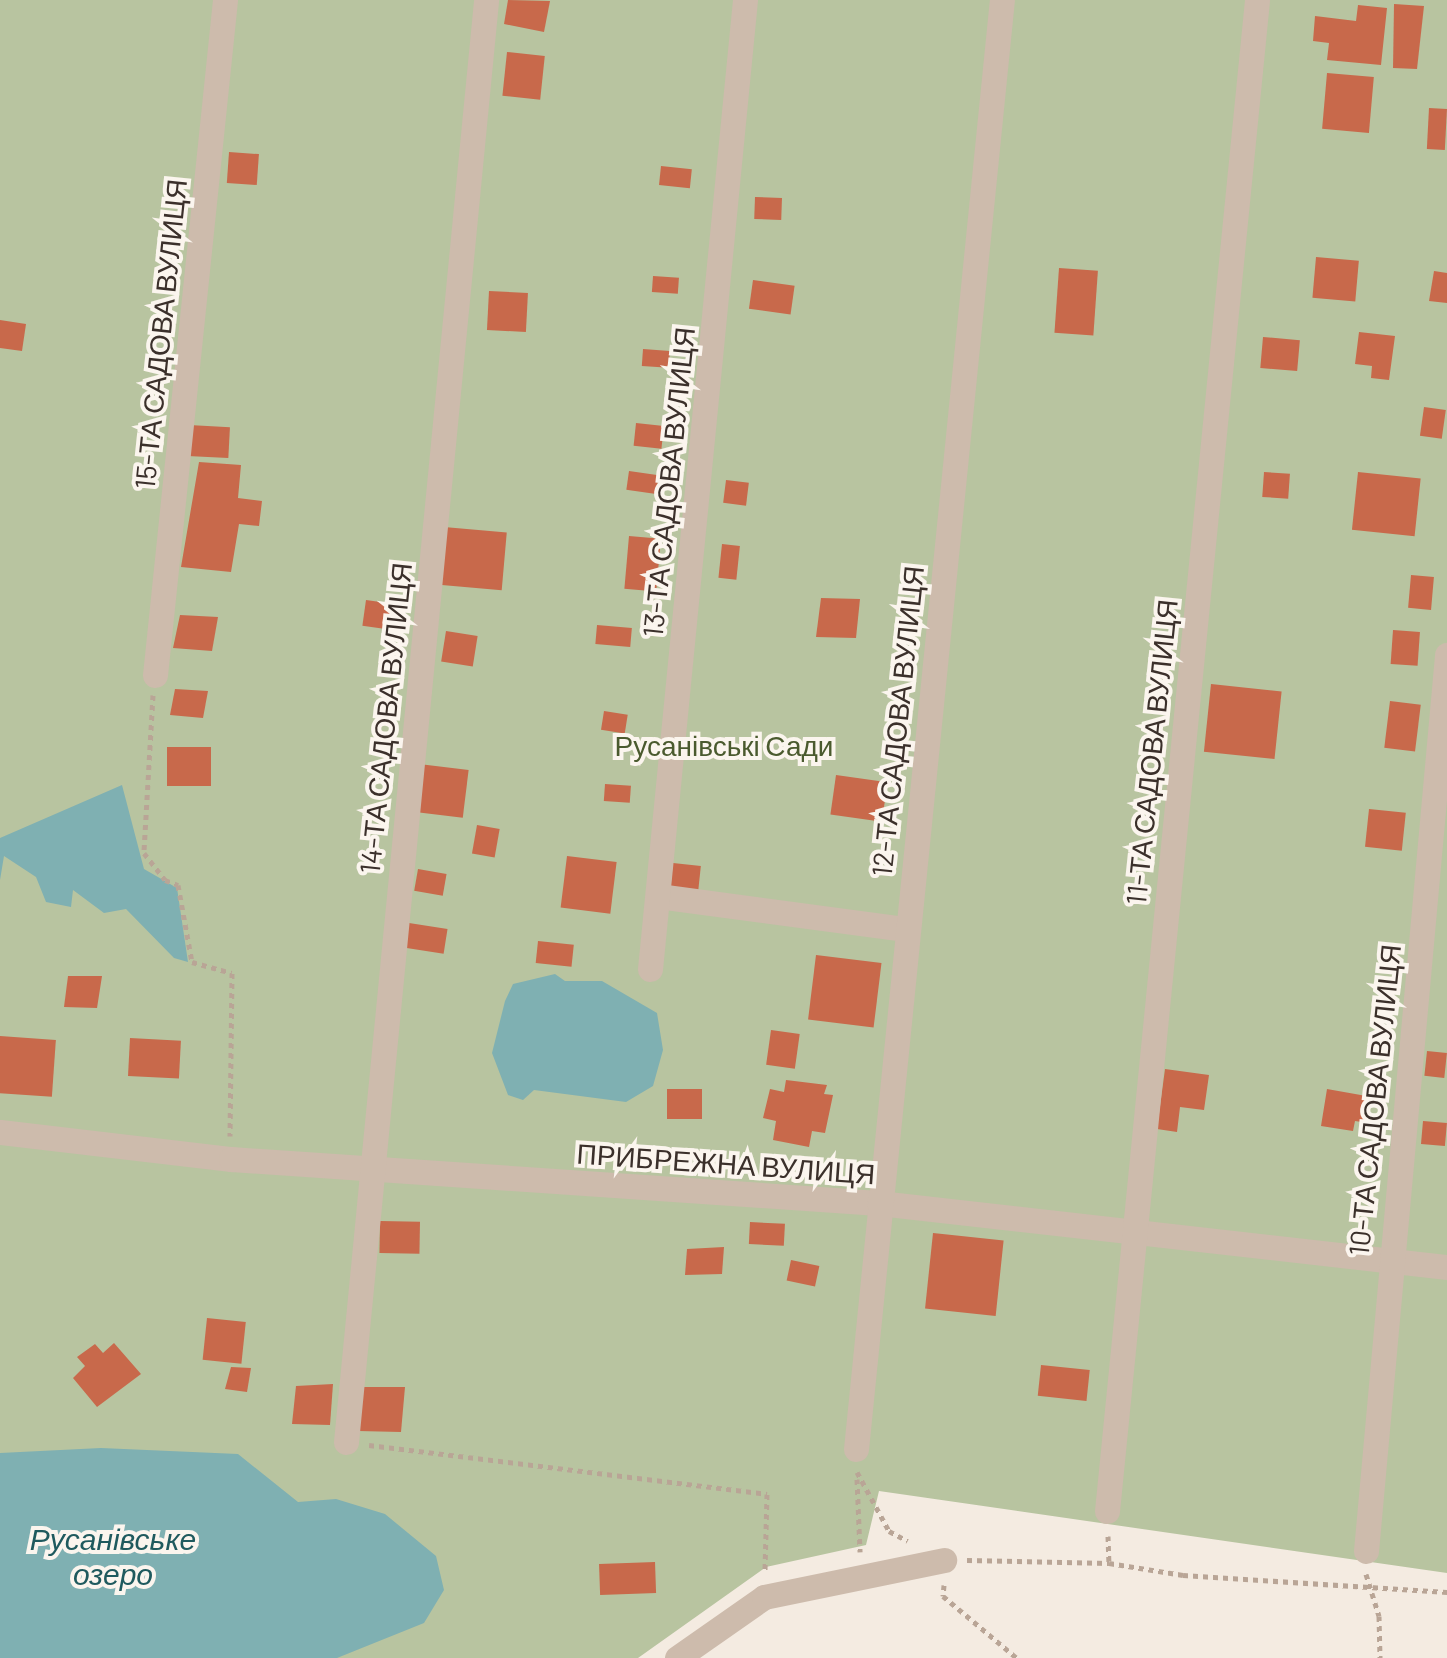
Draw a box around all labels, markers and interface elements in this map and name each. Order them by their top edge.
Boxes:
street label: 15-ТА САДОВА ВУЛИЦЯ [127,177,193,491]
street label: 13-ТА САДОВА ВУЛИЦЯ [635,325,701,639]
street label: 14-ТА САДОВА ВУЛИЦЯ [352,561,418,875]
street label: 12-ТА САДОВА ВУЛИЦЯ [864,564,930,878]
street label: 11-ТА САДОВА ВУЛИЦЯ [1118,597,1184,907]
park label: Русанівські Сади [615,728,833,762]
street label: 10-ТА САДОВА ВУЛИЦЯ [1341,943,1407,1257]
street label: ПРИБРЕЖНА ВУЛИЦЯ [576,1136,876,1190]
water label: Русанівське озеро [30,1520,196,1590]

